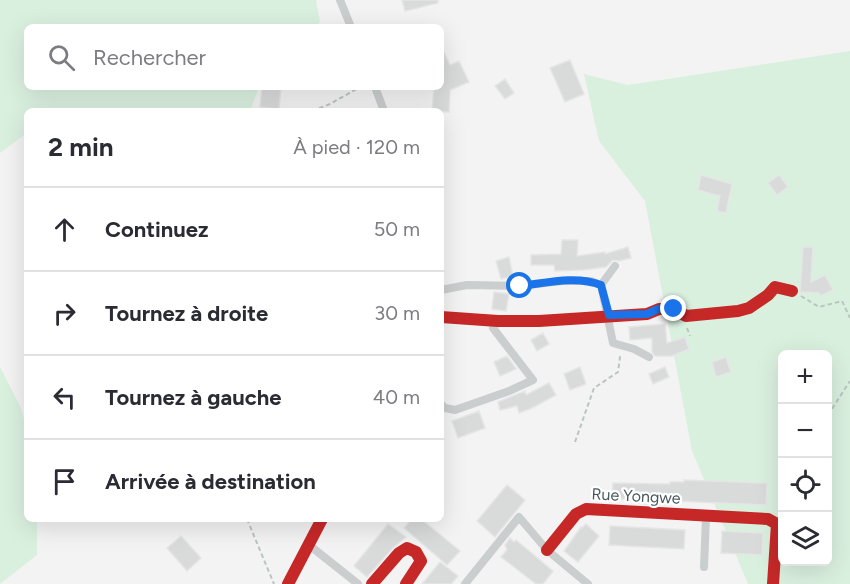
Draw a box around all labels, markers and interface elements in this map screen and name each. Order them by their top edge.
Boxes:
search box [24,24,444,90]
icon: search [45,41,78,74]
text: Rechercher [93,44,206,71]
text: 2 min [48,131,114,163]
text: À pied · 120 m [293,135,420,159]
icon: ahead [48,213,81,246]
text: Continuez [105,216,209,243]
text: 50 m [374,217,420,241]
route start [506,272,532,298]
route end [660,295,686,321]
icon: right [48,297,81,330]
text: Tournez à droite [105,300,268,327]
text: 30 m [374,301,420,325]
map controls [778,350,832,566]
button: + [778,350,832,404]
icon: left [48,381,81,414]
text: Tournez à gauche [105,384,281,411]
text: 40 m [373,385,420,409]
button: − [778,404,832,458]
button: locate [778,458,832,512]
icon: arrive [48,465,81,498]
text: Arrivée à destination [105,468,316,495]
street label: Rue Yongwe [591,484,681,508]
button: layers [778,512,832,566]

